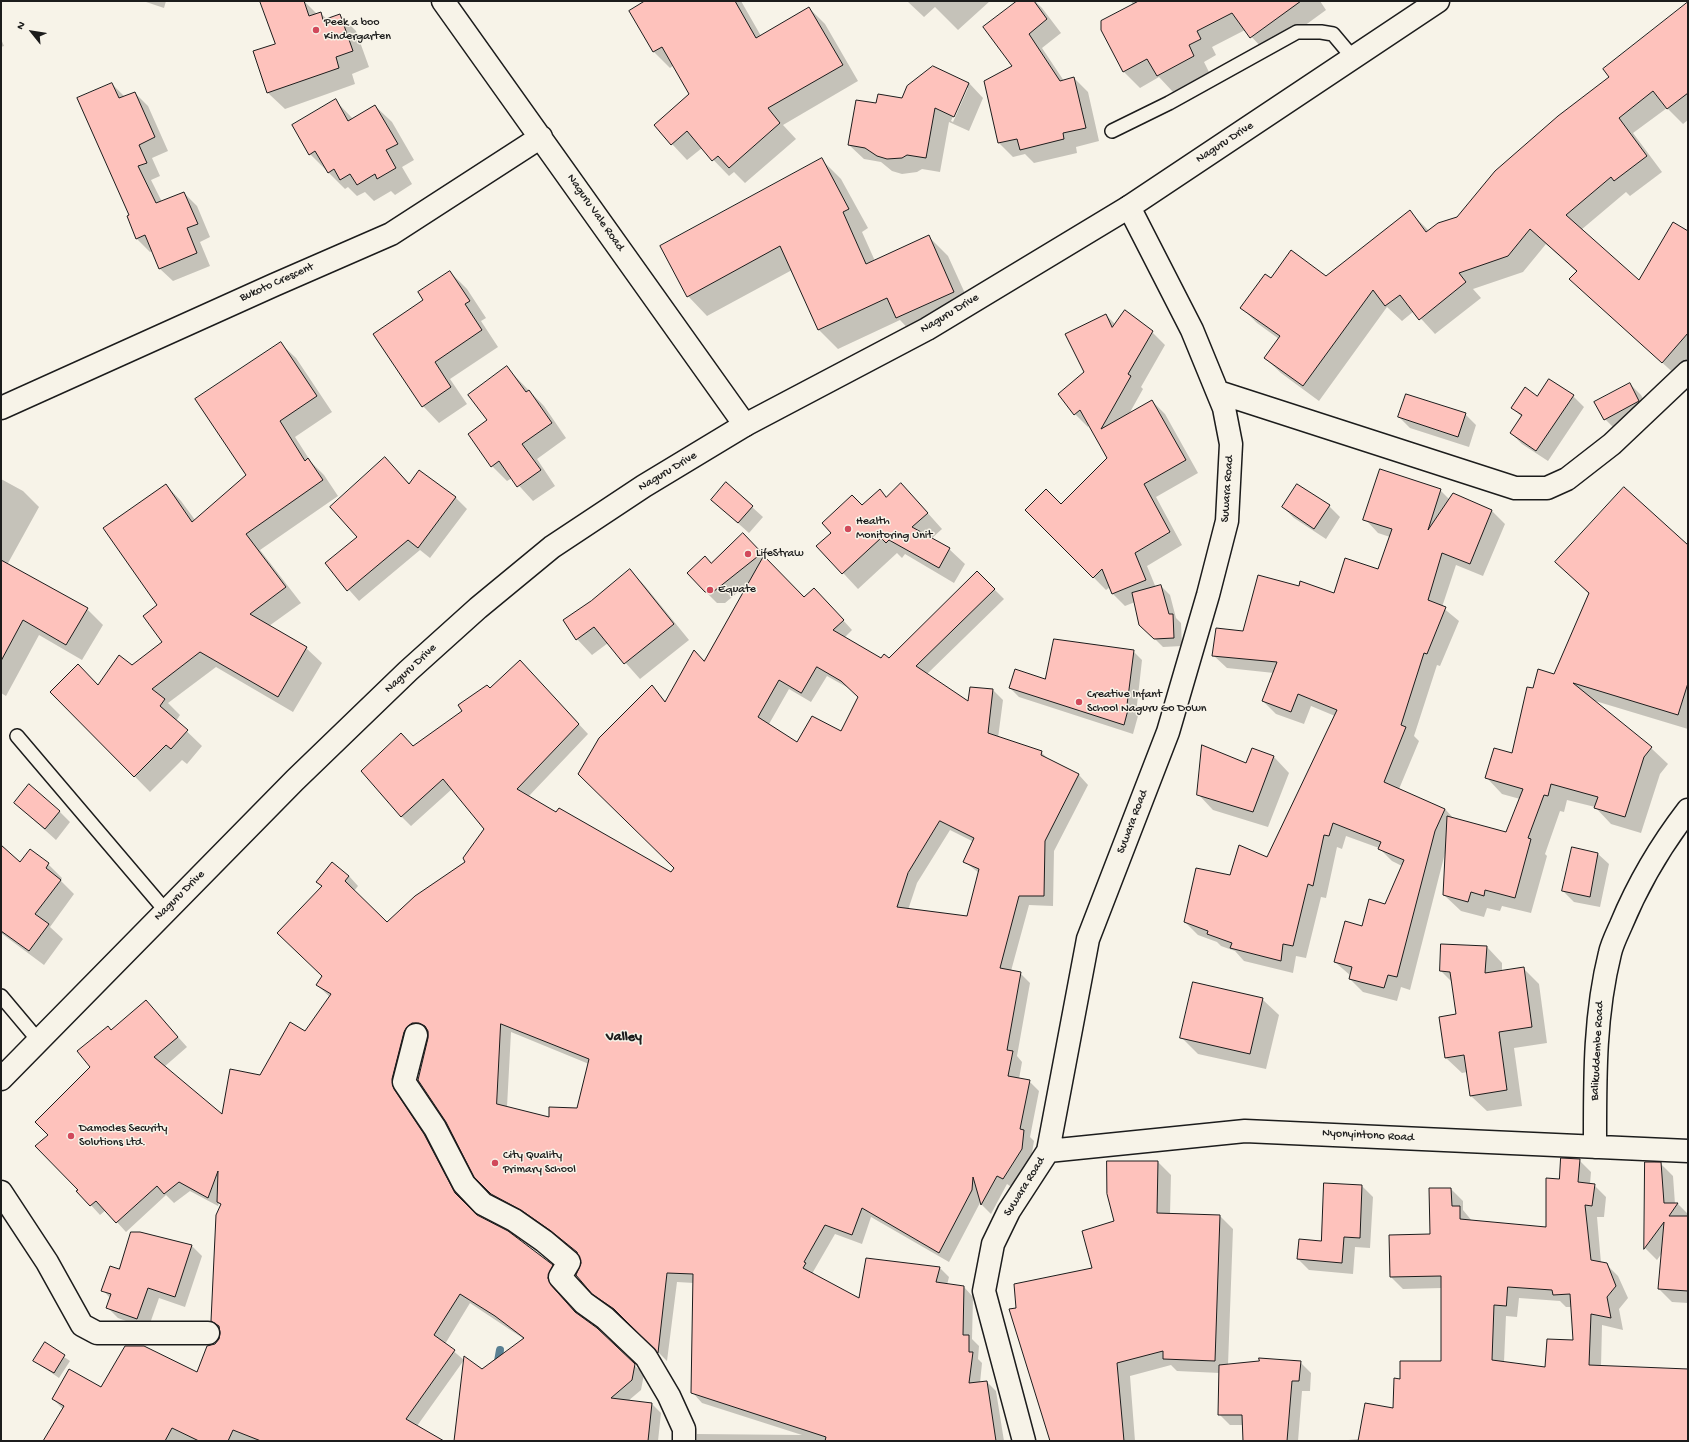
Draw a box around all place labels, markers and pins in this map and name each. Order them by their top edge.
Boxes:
place label: Peek a boo Kindergarten [324,16,391,44]
marker: Peek a boo Kindergarten [311,25,321,35]
place label: Health Monitoring Unit [856,515,932,543]
marker: Health Monitoring Unit [843,524,853,534]
place label: LifeStraw [756,547,804,561]
marker: LifeStraw [743,549,753,559]
place label: Equate [718,583,756,597]
marker: Equate [705,585,715,595]
place label: Creative Infant School Naguru Go Down [1087,688,1206,716]
marker: Creative Infant School Naguru Go Down [1074,697,1084,707]
place label: Damocles Security Solutions Ltd. [79,1122,168,1150]
marker: Damocles Security Solutions Ltd. [66,1131,76,1141]
place label: City Quality Primary School [503,1149,576,1177]
marker: City Quality Primary School [490,1158,500,1168]

